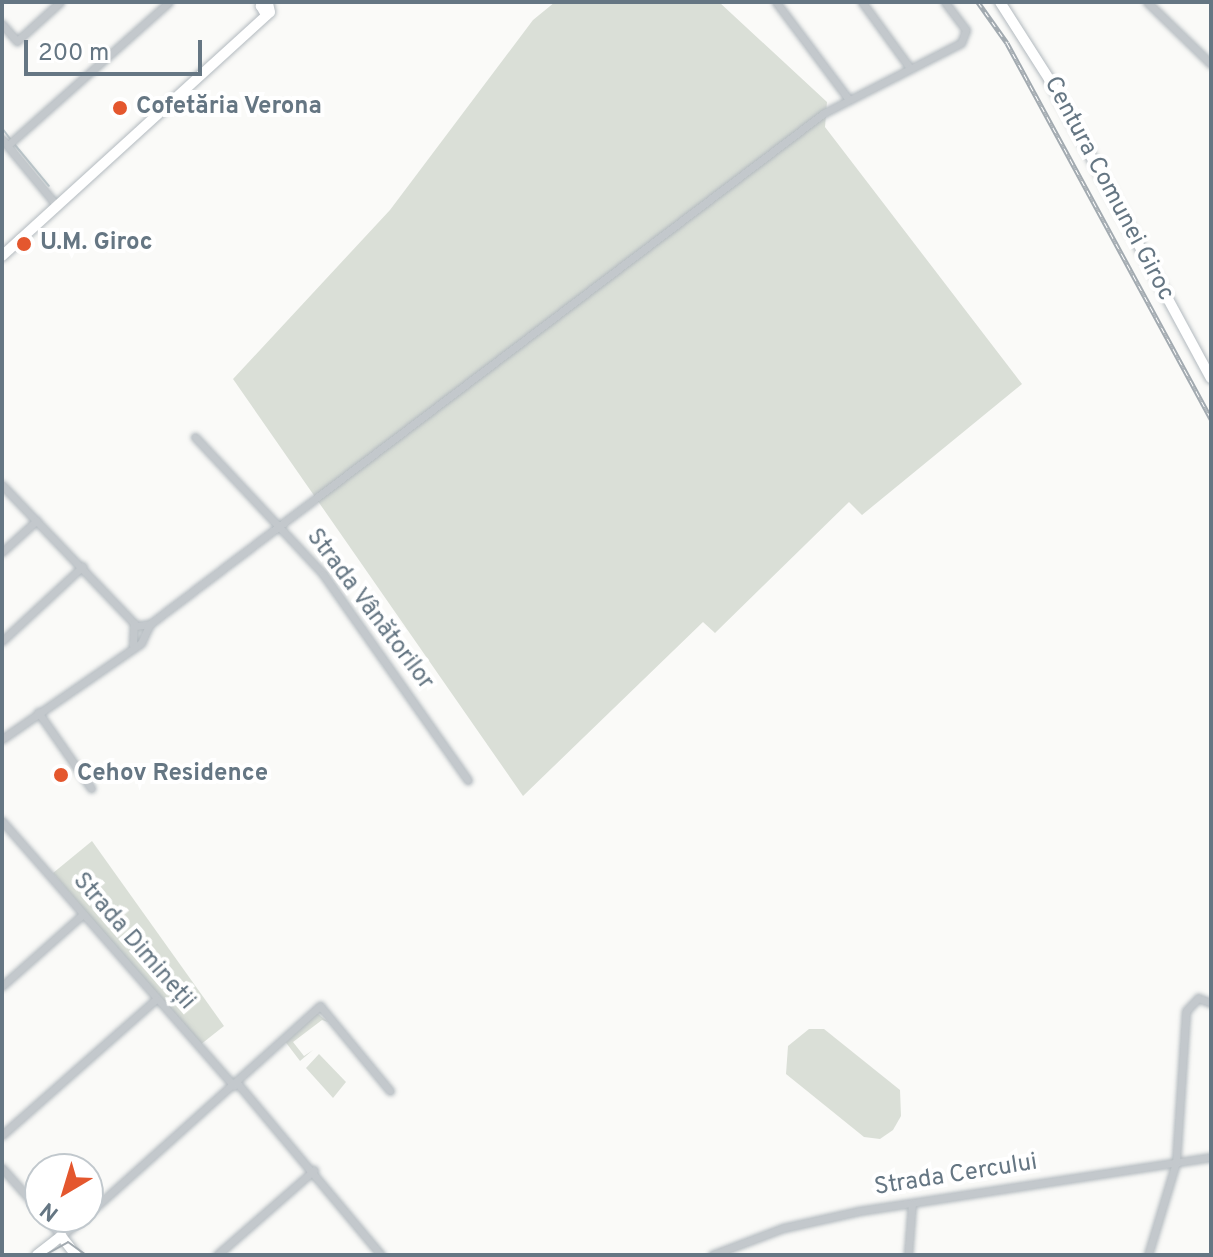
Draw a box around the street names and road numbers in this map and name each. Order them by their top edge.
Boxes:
street label: Centura Comunei Giroc [1037,72,1179,306]
street label: Strada Vânătorilor [299,523,439,697]
street label: Strada Dimineții [66,868,200,1016]
street label: Strada Cercului [872,1149,1040,1203]

